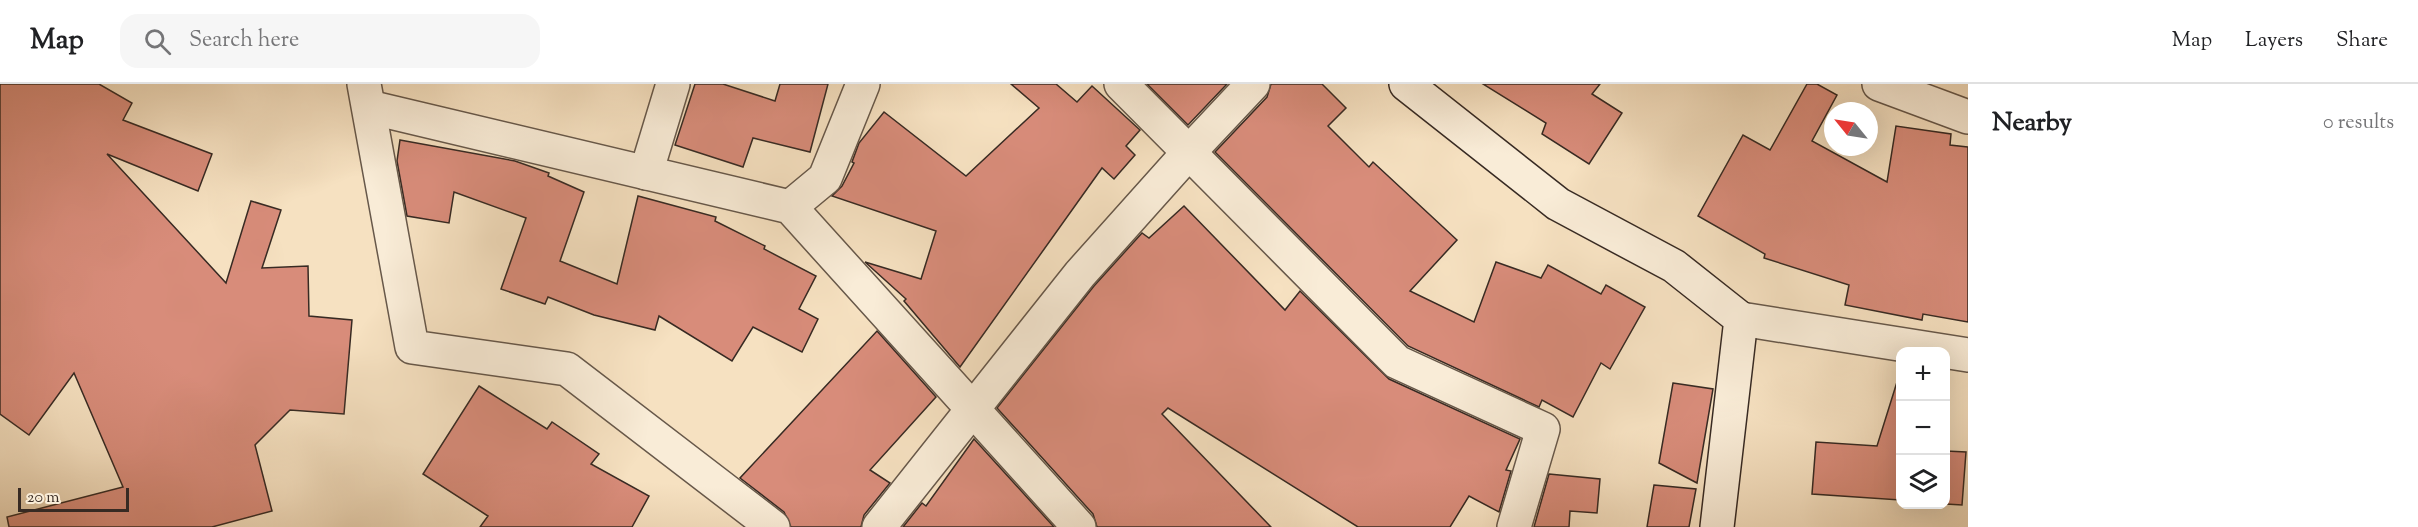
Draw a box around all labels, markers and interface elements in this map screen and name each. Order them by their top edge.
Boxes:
search box [120,14,540,68]
text: Map [30,21,84,61]
icon: search [141,25,174,58]
text: Search here [189,25,299,57]
text: Map [2172,26,2212,56]
text: Layers [2245,26,2303,56]
text: Share [2336,26,2388,56]
north arrow [1824,102,1878,156]
text: Nearby [1992,105,2072,142]
text: 0 results [2323,109,2394,138]
map controls [1896,347,1950,509]
button: + [1896,347,1950,401]
button: − [1896,401,1950,455]
button: layers [1896,455,1950,509]
scale bar [18,485,129,512]
text: 20 m [27,487,60,510]

